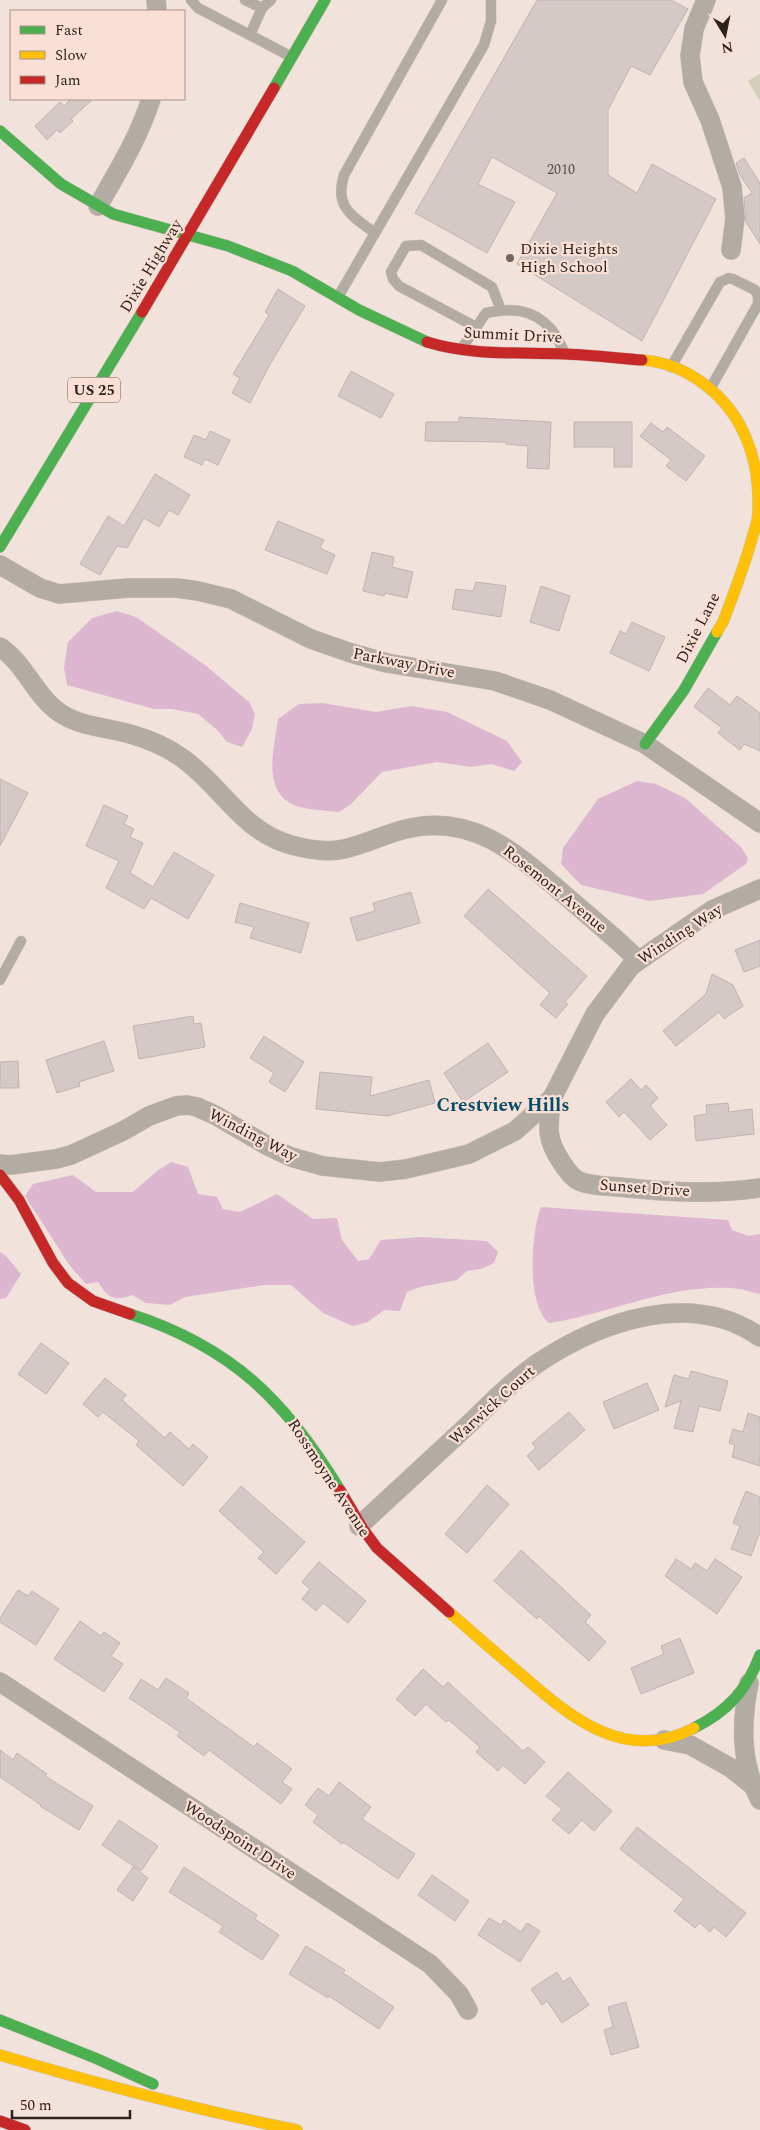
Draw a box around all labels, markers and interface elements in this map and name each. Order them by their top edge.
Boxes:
legend [10,10,185,100]
north arrow [700,10,750,60]
text: Fast [55,19,83,42]
text: N [720,36,735,59]
text: Slow [55,44,87,67]
text: Jam [55,69,81,92]
house number: 2010 [547,159,575,180]
street label: Dixie Highway [114,214,189,317]
place label: Dixie Heights High School [520,237,618,279]
marker: Dixie Heights High School [504,252,516,264]
street label: Summit Drive [463,320,563,350]
road number: US 25 [68,378,120,402]
street label: Dixie Lane [670,588,726,668]
street label: Parkway Drive [351,641,457,685]
street label: Rosemont Avenue [498,839,612,939]
street label: Winding Way [633,897,728,970]
district label: Crestview Hills [436,1091,570,1120]
street label: Winding Way [205,1102,303,1168]
street label: Sunset Drive [599,1173,691,1203]
street label: Warwick Court [444,1360,541,1450]
street label: Rossmoyne Avenue [282,1414,376,1542]
street label: Woodspoint Drive [179,1795,301,1885]
scale bar [12,2088,130,2120]
text: 50 m [20,2094,52,2117]

